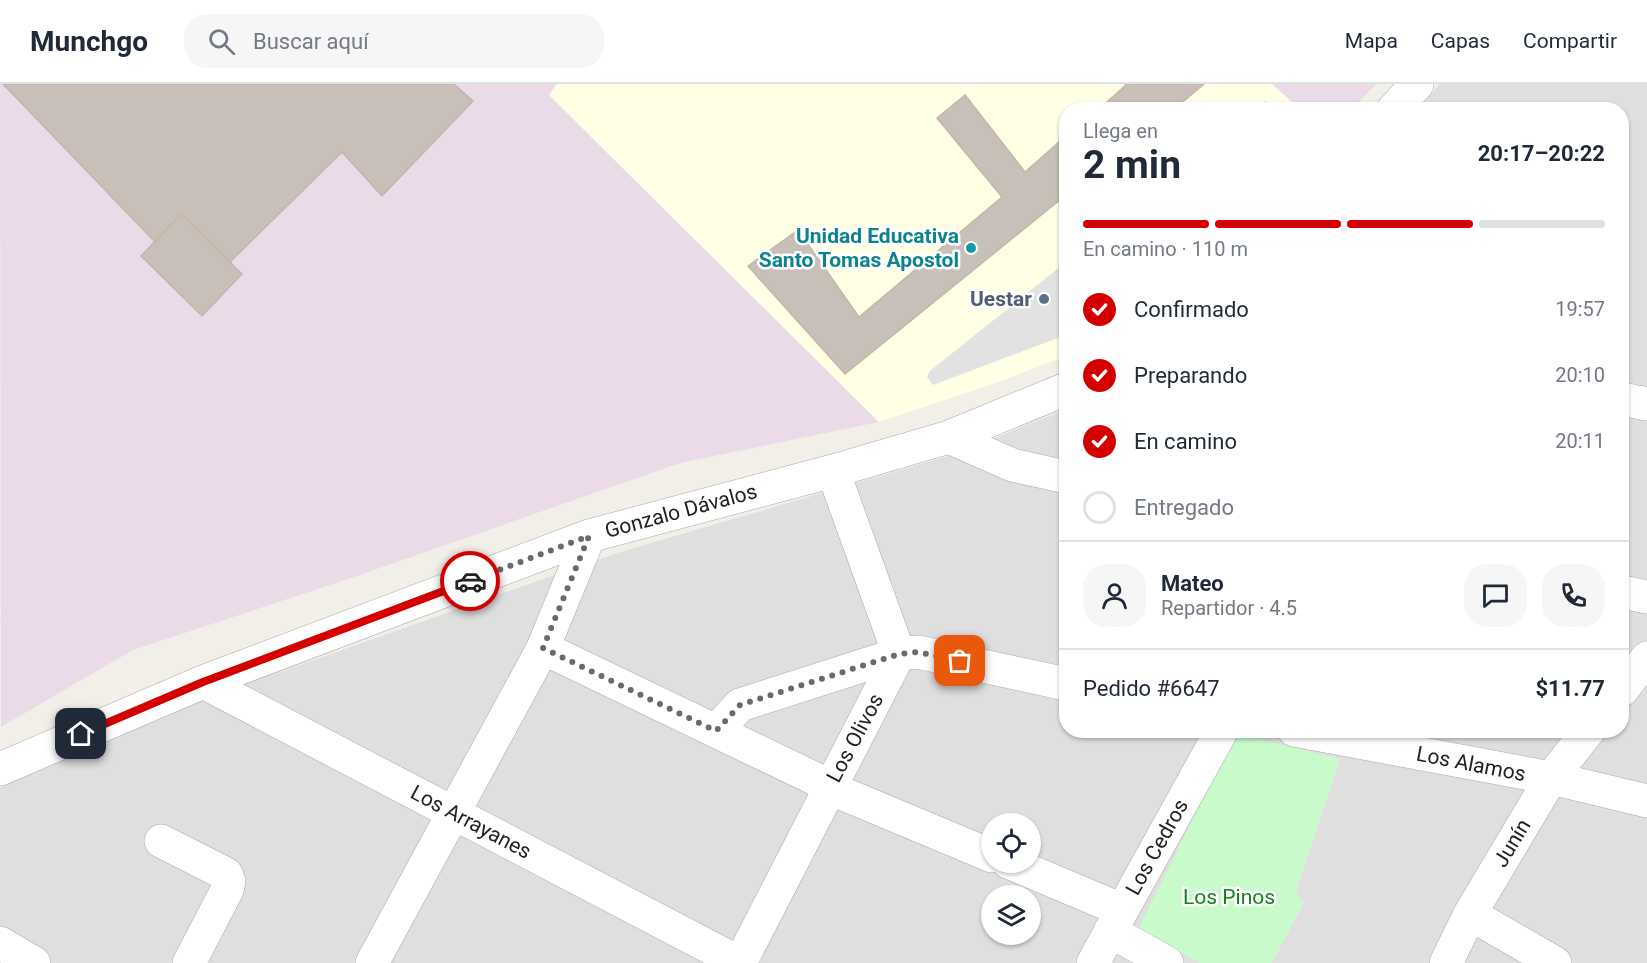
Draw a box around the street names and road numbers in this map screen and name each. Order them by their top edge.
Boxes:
street label: Gonzalo Dávalos [602,479,760,543]
street label: Los Olivos [822,690,888,786]
street label: Los Alamos [1414,742,1528,786]
street label: Los Arrayanes [407,780,535,864]
street label: Los Cedros [1121,795,1193,899]
street label: Junín [1488,815,1536,871]

